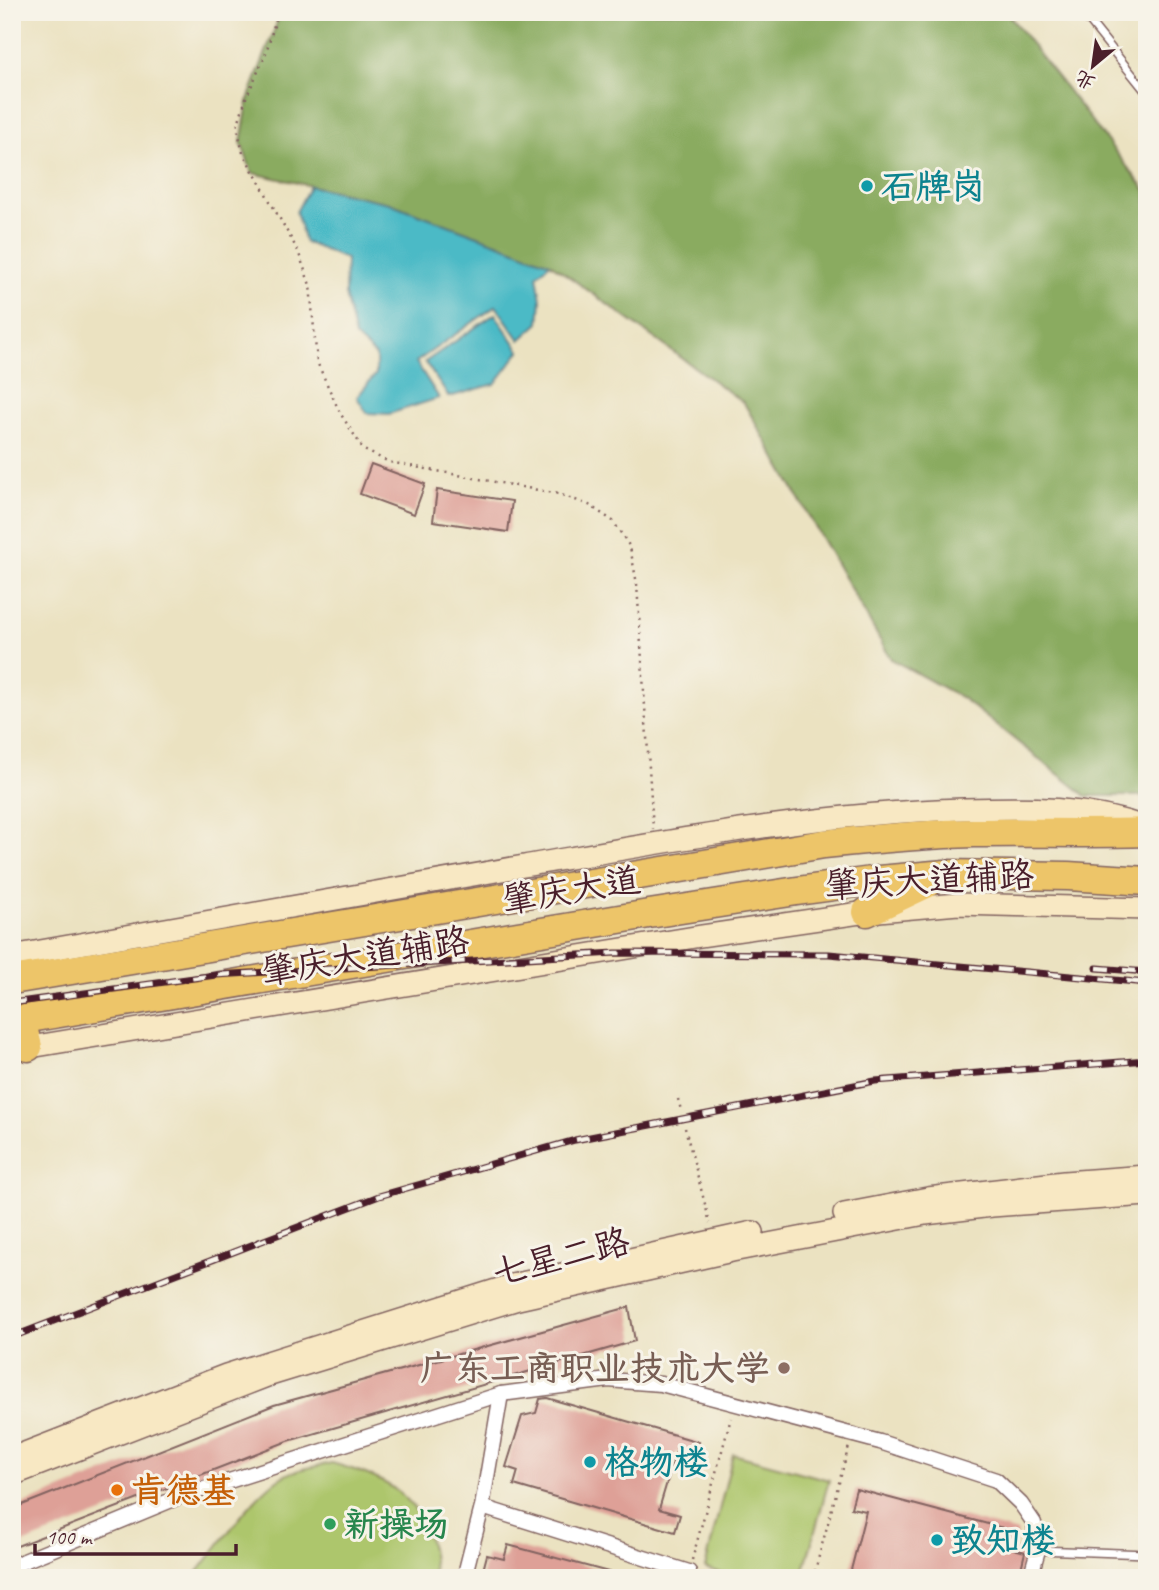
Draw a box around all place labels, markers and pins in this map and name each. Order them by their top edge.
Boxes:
place label: 石牌岗 [881,164,986,209]
marker: 石牌岗 [859,178,875,194]
place label: 广东工商职业技术大学 [420,1346,770,1391]
marker: 广东工商职业技术大学 [776,1360,792,1376]
place label: 格物楼 [604,1440,709,1485]
marker: 格物楼 [582,1454,598,1470]
place label: 肯德基 [131,1468,236,1513]
marker: 肯德基 [109,1482,125,1498]
place label: 新操场 [344,1502,449,1547]
marker: 新操场 [322,1516,338,1532]
place label: 致知楼 [951,1518,1056,1563]
marker: 致知楼 [929,1532,945,1548]

